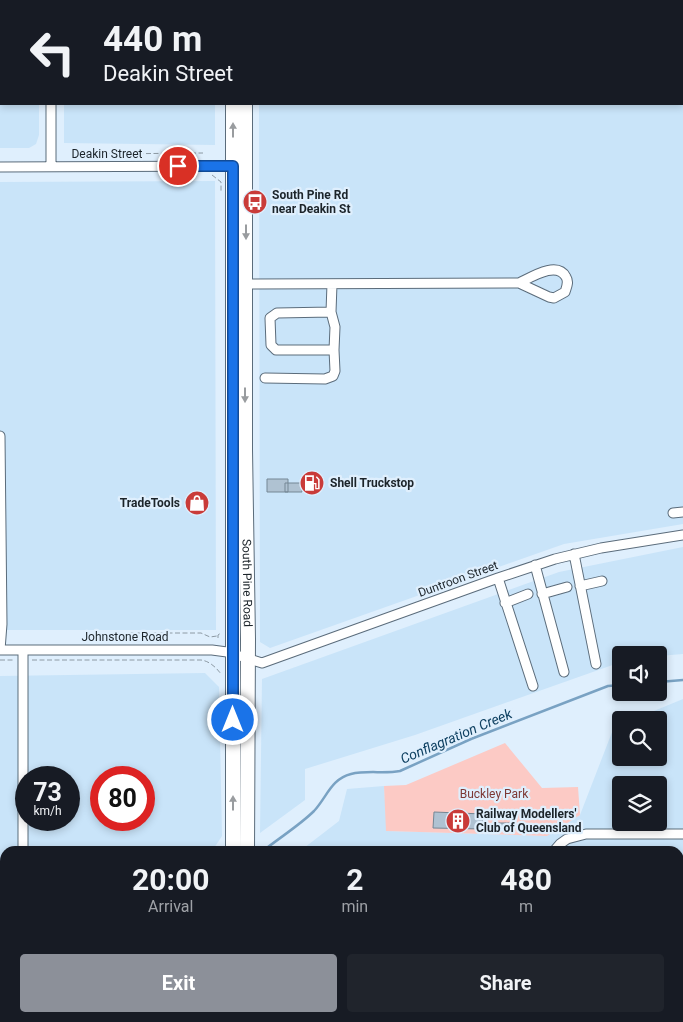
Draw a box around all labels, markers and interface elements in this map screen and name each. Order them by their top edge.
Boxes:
text: 440 m [103,19,202,60]
icon: left [20,20,85,85]
text: Deakin Street [103,61,233,86]
one-way arrow [229,122,237,138]
pin [157,145,199,187]
street label: Deakin Street [71,147,143,161]
icon: arrive [164,152,192,180]
place label: South Pine Rd near Deakin St [272,188,350,216]
bus stop icon: South Pine Rd near Deakin St [242,189,268,215]
one-way arrow [242,224,250,240]
one-way arrow [241,387,249,403]
fuel station icon: Shell Truckstop [299,470,325,496]
place label: Shell Truckstop [330,476,414,490]
shop icon: TradeTools [184,490,210,516]
place label: TradeTools [120,496,180,510]
street label: South Pine Road [239,539,255,627]
street label: Duntroon Street [416,558,500,600]
street label: Johnstone Road [81,630,169,644]
map controls [612,646,667,831]
button: sound [612,646,667,701]
position arrow [206,693,258,745]
water label: Conflagration Creek [398,705,515,767]
button: search [612,711,667,766]
speed limit sign: 80 [90,766,155,831]
button: layers [612,776,667,831]
text: 73 [33,778,62,807]
park label: Buckley Park [460,787,529,801]
one-way arrow [229,794,237,810]
text: km/h [33,804,62,818]
place label: Railway Modellers' Club of Queensland [476,807,582,835]
building icon: Railway Modellers' Club of Queensland [445,808,471,834]
text: 20:00 [132,862,209,897]
text: 2 [346,862,363,897]
text: 480 [500,862,552,897]
text: Arrival [148,897,193,916]
text: min [341,897,368,916]
text: m [519,897,533,916]
button: Exit [20,954,337,1012]
button: Share [347,954,664,1012]

